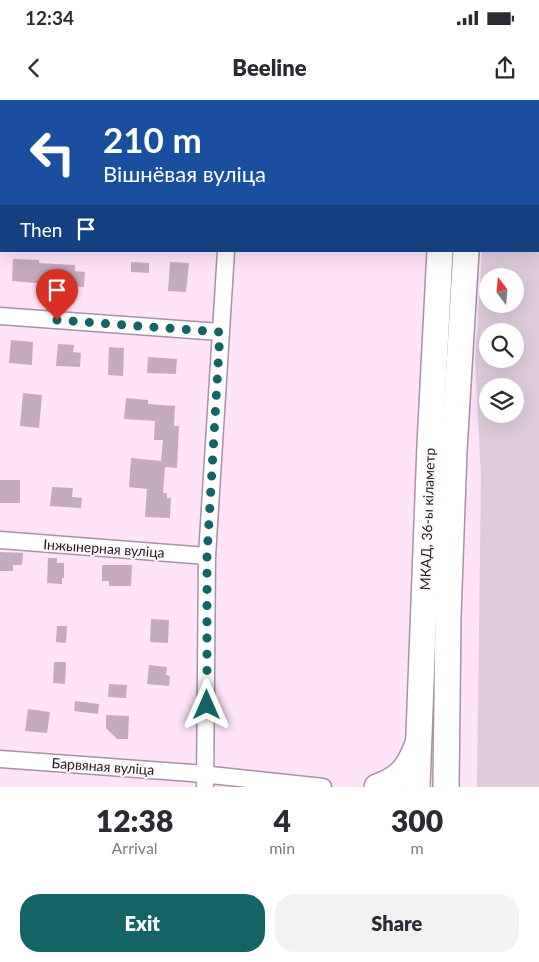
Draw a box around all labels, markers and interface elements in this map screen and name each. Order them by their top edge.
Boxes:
text: 12:34 [25,6,74,29]
icon: back [20,54,48,82]
text: Beeline [232,54,307,81]
icon: share [491,54,519,82]
text: 210 m [103,118,202,160]
icon: left [20,120,85,185]
text: Вішнёвая вуліца [103,160,266,187]
icon: arrive [72,215,100,243]
text: Then [20,218,62,241]
north arrow [479,268,524,312]
map controls [479,268,524,423]
pin [36,269,78,320]
icon: arrive [43,276,71,304]
button: search [479,323,524,368]
button: layers [479,378,524,423]
street label: МКАД, 36-ы кіламетр [416,447,438,591]
street label: Інжынерная вуліца [43,535,165,561]
position arrow [180,678,232,730]
street label: Барвяная вуліца [51,754,155,778]
text: 12:38 [96,802,173,838]
text: 4 [273,802,291,838]
text: 300 [391,802,443,838]
text: Arrival [112,838,158,857]
text: min [269,838,295,857]
text: m [410,838,424,857]
button: Exit [20,894,265,952]
button: Share [275,894,519,952]

